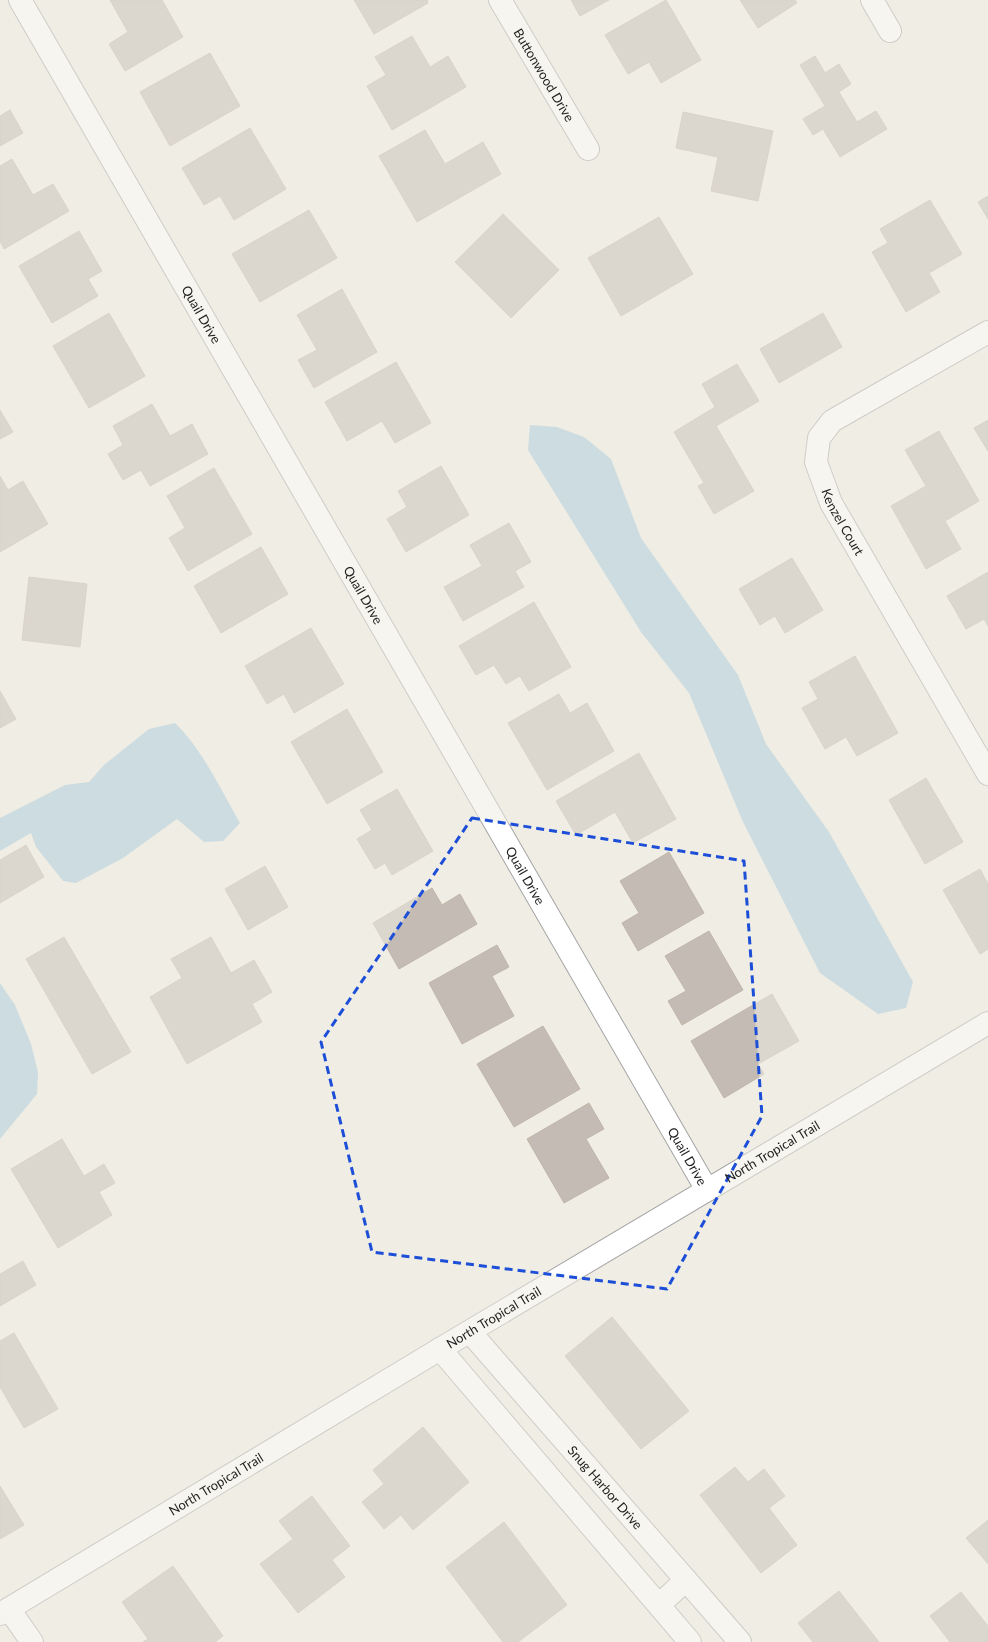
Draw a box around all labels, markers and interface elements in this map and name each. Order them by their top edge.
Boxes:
street label: Buttonwood Drive [511,25,578,125]
street label: Quail Drive [178,282,225,346]
street label: Kenzel Court [818,486,868,558]
street label: Quail Drive [340,563,387,627]
street label: Quail Drive [502,844,549,908]
street label: North Tropical Trail [722,1117,822,1186]
street label: Quail Drive [664,1124,711,1188]
street label: North Tropical Trail [443,1283,544,1351]
street label: Snug Harbor Drive [564,1442,646,1533]
street label: North Tropical Trail [166,1449,266,1519]

